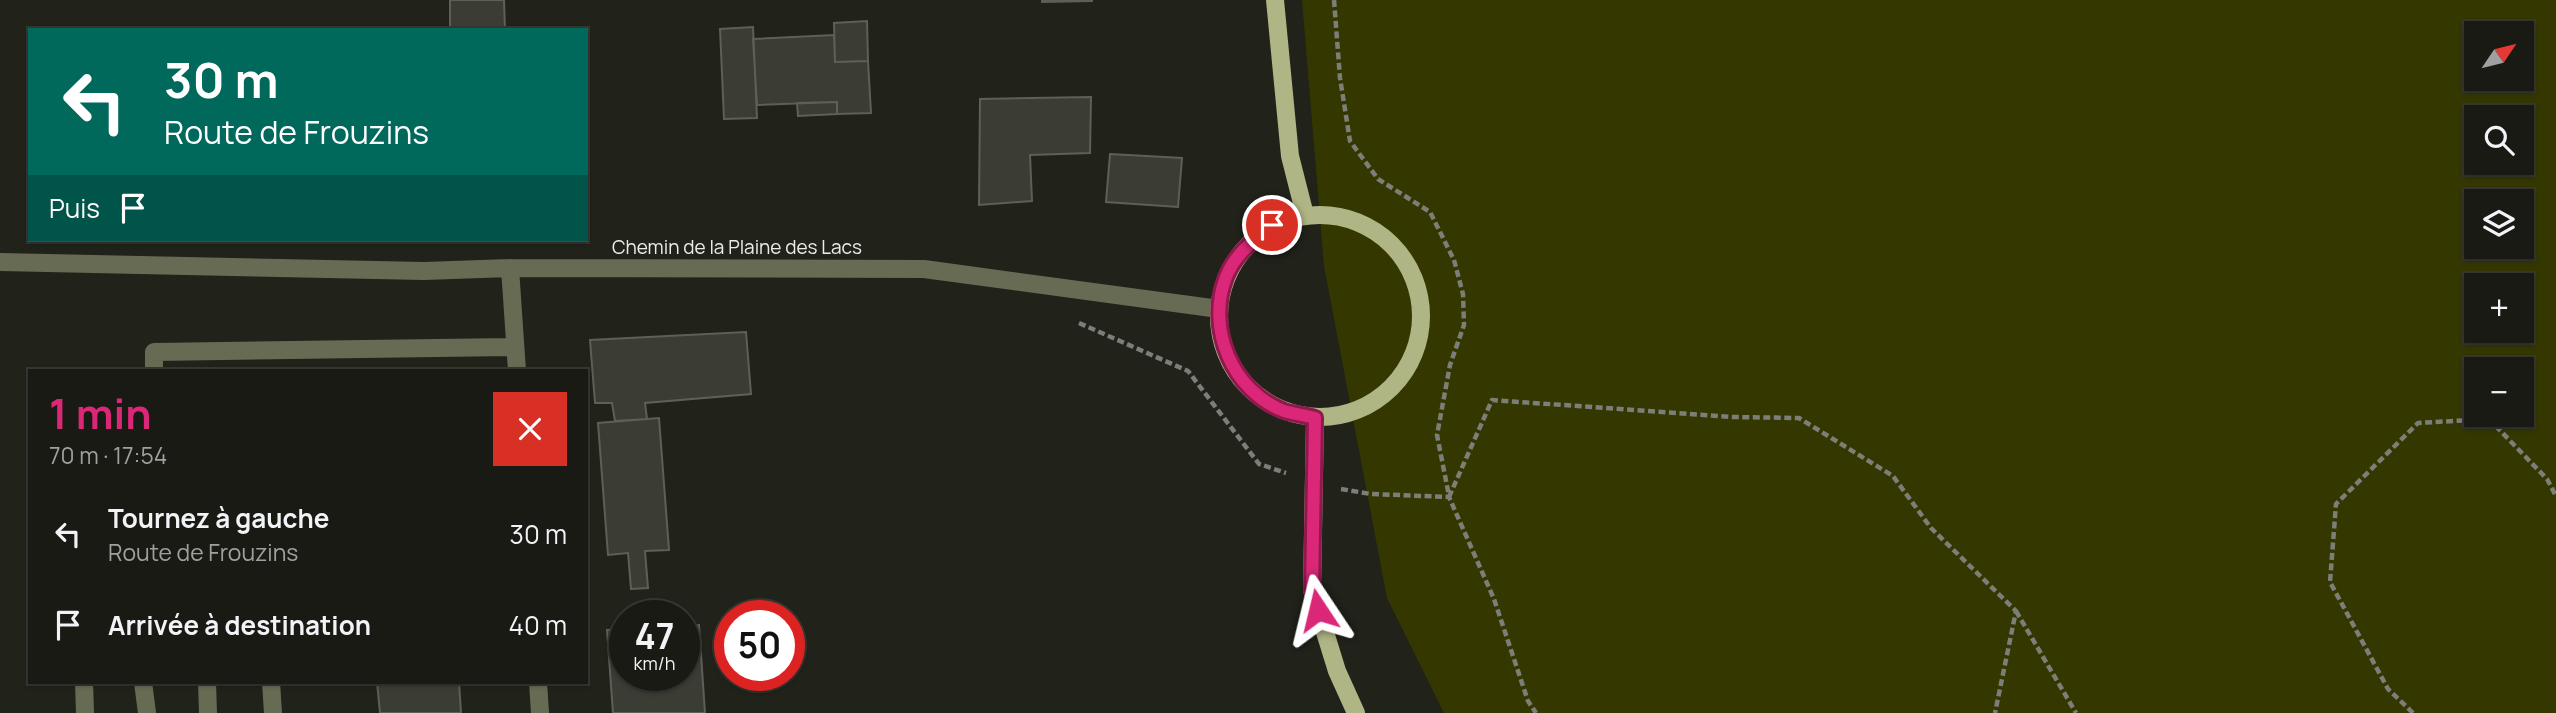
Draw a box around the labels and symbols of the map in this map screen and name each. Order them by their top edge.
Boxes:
north arrow [2464,21,2534,91]
pin [1242,195,1302,255]
street label: Chemin de la Plaine des Lacs [612,234,862,260]
position arrow [1281,573,1355,647]
speed limit sign: 50 [714,600,805,691]

